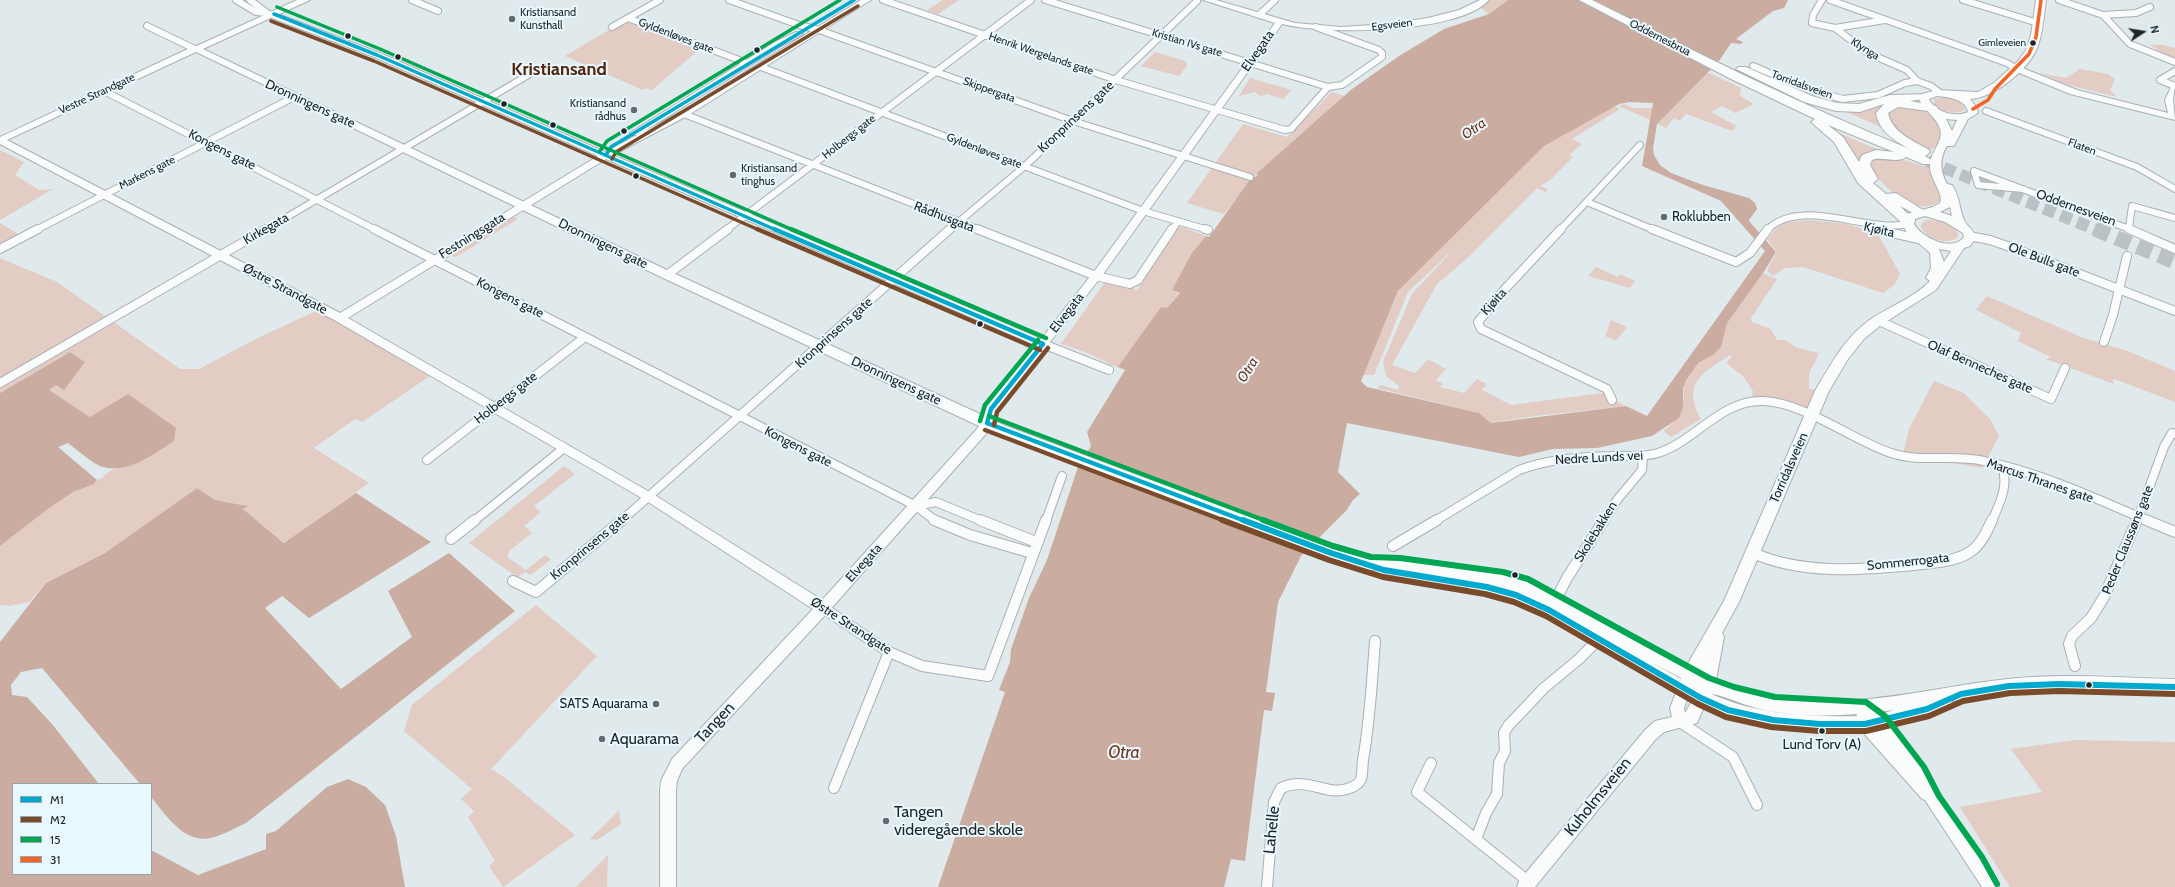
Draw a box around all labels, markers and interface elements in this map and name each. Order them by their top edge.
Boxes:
place label: Kristiansand Kunsthall [520,6,576,32]
north arrow [2123,12,2163,52]
marker: Kristiansand Kunsthall [507,14,517,24]
street label: Gyldenløves gate [636,16,716,56]
street label: Egsveien [1371,16,1413,34]
street label: Oddernesbrua [1627,17,1693,59]
text: N [2147,24,2162,35]
street label: Kristian IVs gate [1150,26,1224,60]
street label: Elvegata [1238,28,1278,74]
street label: Henrik Wergelands gate [987,30,1095,78]
unlabelled marker [343,31,353,41]
street label: Klynga [1848,35,1882,63]
place label: Gimleveien [1978,37,2026,49]
marker: Gimleveien [2028,38,2038,48]
unlabelled marker [752,45,762,55]
unlabelled marker [393,52,403,62]
district label: Kristiansand [511,59,607,81]
street label: Torridalsveien [1770,68,1834,102]
street label: Vestre Strandgate [57,71,137,117]
street label: Skippergata [961,74,1017,106]
street label: Dronningens gate [263,76,357,132]
street label: Kronprinsens gate [1035,78,1117,156]
place label: Kristiansand rådhus [570,97,626,123]
unlabelled marker [499,99,509,109]
marker: Kristiansand rådhus [629,105,639,115]
street label: Holbergs gate [820,112,878,162]
water label: Otra [1459,115,1489,143]
unlabelled marker [548,120,558,130]
street label: Kongens gate [186,126,258,174]
unlabelled marker [619,126,629,136]
street label: Gyldenløves gate [944,131,1024,171]
street label: Flaten [2066,136,2098,158]
street label: Markens gate [117,153,177,193]
place label: Kristiansand tinghus [741,162,797,188]
marker: Kristiansand tinghus [728,170,738,180]
unlabelled marker [631,171,641,181]
street label: Oddernesveien [2034,186,2118,230]
street label: Rådhusgata [911,198,977,236]
place label: Roklubben [1672,209,1731,225]
street label: Kirkegata [240,210,292,248]
street label: Festningsgata [436,210,508,262]
marker: Roklubben [1659,212,1669,222]
street label: Dronningens gate [556,216,650,272]
street label: Kjøita [1862,219,1896,241]
street label: Ole Bulls gate [2006,239,2082,281]
street label: Østre Strandgate [240,260,330,318]
street label: Kongens gate [474,274,546,322]
street label: Kjøita [1478,285,1510,319]
street label: Elvegata [1047,290,1087,336]
street label: Kronprinsens gate [792,294,876,372]
unlabelled marker [975,319,985,329]
street label: Olaf Benneches gate [1925,337,2035,397]
street label: Dronningens gate [849,353,943,409]
water label: Otra [1234,355,1262,385]
street label: Holbergs gate [471,369,541,427]
street label: Kongens gate [762,423,834,471]
street label: Torridalsveien [1767,430,1811,506]
street label: Nedre Lunds vei [1555,448,1643,468]
street label: Marcus Thranes gate [1985,455,2095,507]
street label: Peder Claussøns gate [2099,483,2157,597]
street label: Skolebakken [1571,499,1621,565]
street label: Kronprinsens gate [547,508,633,584]
street label: Elvegata [843,541,885,585]
street label: Sommerrogata [1866,550,1950,574]
unlabelled marker [1510,570,1520,580]
street label: Østre Strandgate [808,594,894,658]
unlabelled marker [2084,680,2094,690]
place label: SATS Aquarama [560,696,648,712]
street label: Tangen [691,698,739,748]
marker: SATS Aquarama [651,699,661,709]
marker: Lund Torv (A) [1817,726,1827,736]
place label: Aquarama [610,729,679,749]
marker: Aquarama [597,734,607,744]
place label: Lund Torv (A) [1783,737,1861,753]
water label: Otra [1108,743,1140,763]
street label: Kuholmsveien [1561,754,1635,840]
legend [12,783,152,875]
text: M1 [50,792,64,807]
place label: Tangen videregående skole [894,802,1023,840]
street label: Lahelle [1260,805,1284,855]
text: M2 [50,812,66,827]
marker: Tangen videregående skole [881,816,891,826]
text: 15 [50,832,60,847]
text: 31 [50,852,60,867]

